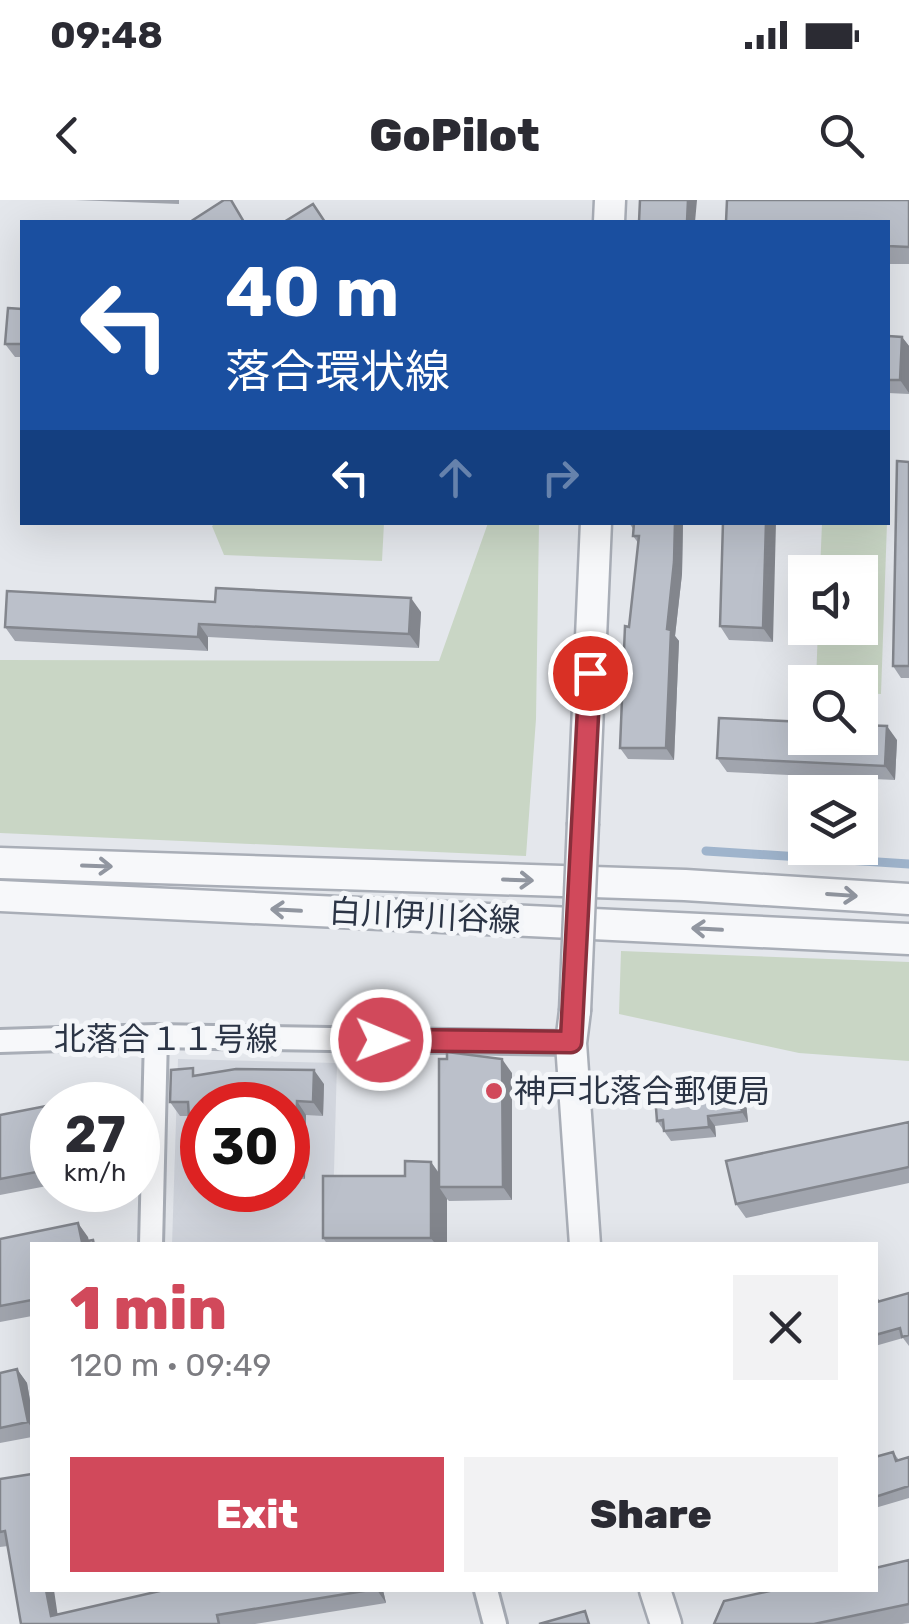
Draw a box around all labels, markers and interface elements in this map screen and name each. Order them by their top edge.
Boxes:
text: 09:48 [50,12,163,58]
icon: back [40,108,95,163]
icon: search [814,108,869,163]
text: GoPilot [369,109,540,162]
text: 40 m [225,251,399,334]
icon: left [60,260,190,390]
text: 落合環状線 [225,345,450,398]
icon: left [323,450,378,505]
icon: ahead [428,450,483,505]
icon: right [533,450,588,505]
map controls [788,555,878,865]
button: sound [788,555,878,645]
pin [548,631,633,716]
icon: arrive [563,646,618,701]
button: search [788,665,878,755]
button: layers [788,775,878,865]
one-way arrow [81,857,113,876]
one-way arrow [501,870,533,889]
one-way arrow [826,886,858,905]
street label: 白川伊川谷線 [328,892,522,940]
one-way arrow [270,900,302,919]
one-way arrow [691,920,723,939]
position arrow [329,988,433,1092]
street label: 北落合１１号線 [54,1020,278,1058]
place label: 神戸北落合郵便局 [514,1072,770,1110]
marker: 神戸北落合郵便局 [483,1080,505,1102]
speed limit sign: 30 [180,1082,310,1212]
text: 27 [64,1105,126,1165]
text: km/h [64,1158,126,1187]
text: 1 min [70,1273,227,1344]
button: close [733,1275,838,1380]
text: 120 m · 09:49 [70,1346,271,1384]
button: Exit [70,1457,444,1572]
button: Share [464,1457,838,1572]

